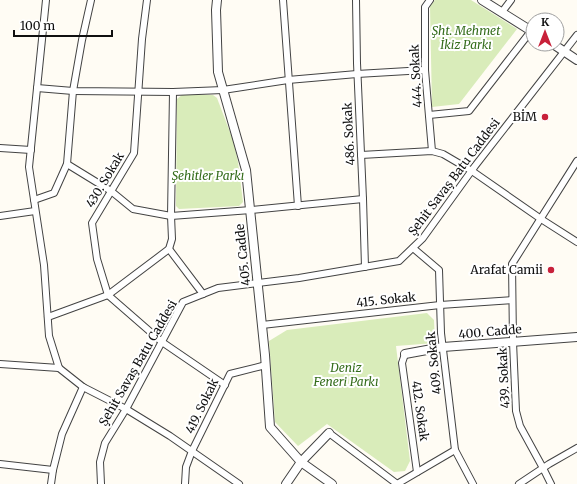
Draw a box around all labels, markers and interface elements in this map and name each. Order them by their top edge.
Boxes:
scale bar [14,12,112,38]
north arrow [525,12,565,52]
text: K [541,15,550,29]
text: 100 m [20,18,55,33]
park label: Şht. Mehmet İkiz Parkı [432,23,501,52]
street label: 444. Sokak [406,43,425,108]
street label: 486. Sokak [339,102,358,166]
place label: BİM [513,109,537,124]
marker: BİM [540,112,550,122]
street label: Şehit Savaş Batu Caddesi [405,115,503,238]
street label: 430. Sokak [82,149,127,210]
park label: Şehitler Parkı [172,168,244,183]
street label: 405. Cadde [232,223,253,287]
place label: Arafat Camii [469,262,543,277]
marker: Arafat Camii [546,265,556,275]
street label: 415. Sokak [356,289,417,310]
street label: Şehit Savaş Batu Caddesi [95,297,180,428]
street label: 400. Cadde [458,321,522,342]
street label: 409. Sokak [423,331,444,395]
street label: 439. Sokak [494,347,513,409]
park label: Deniz Feneri Parkı [312,360,379,389]
street label: 419. Sokak [182,375,221,436]
street label: 412. Sokak [409,380,432,442]

